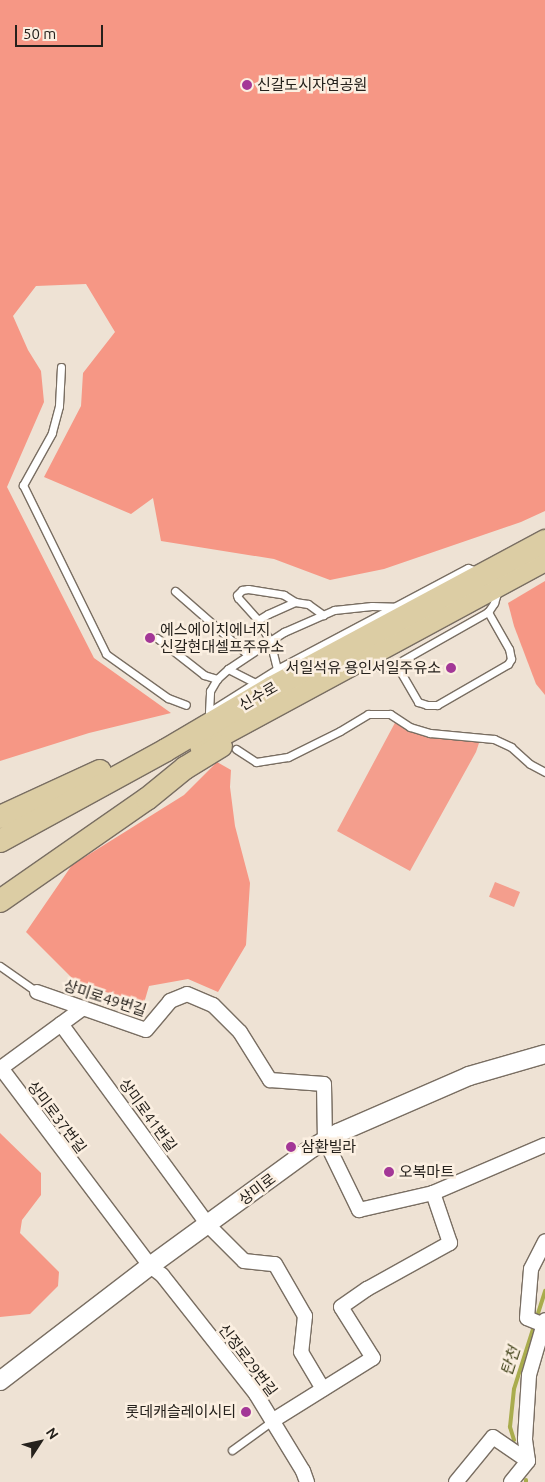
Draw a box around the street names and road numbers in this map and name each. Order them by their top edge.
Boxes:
street label: 신수로 [236,678,280,714]
street label: 상미로49번길 [61,976,149,1020]
street label: 상미로41번길 [115,1075,181,1155]
street label: 상미로37번길 [24,1077,90,1157]
street label: 상미로 [235,1169,279,1209]
street label: 신정로29번길 [215,1320,281,1400]

